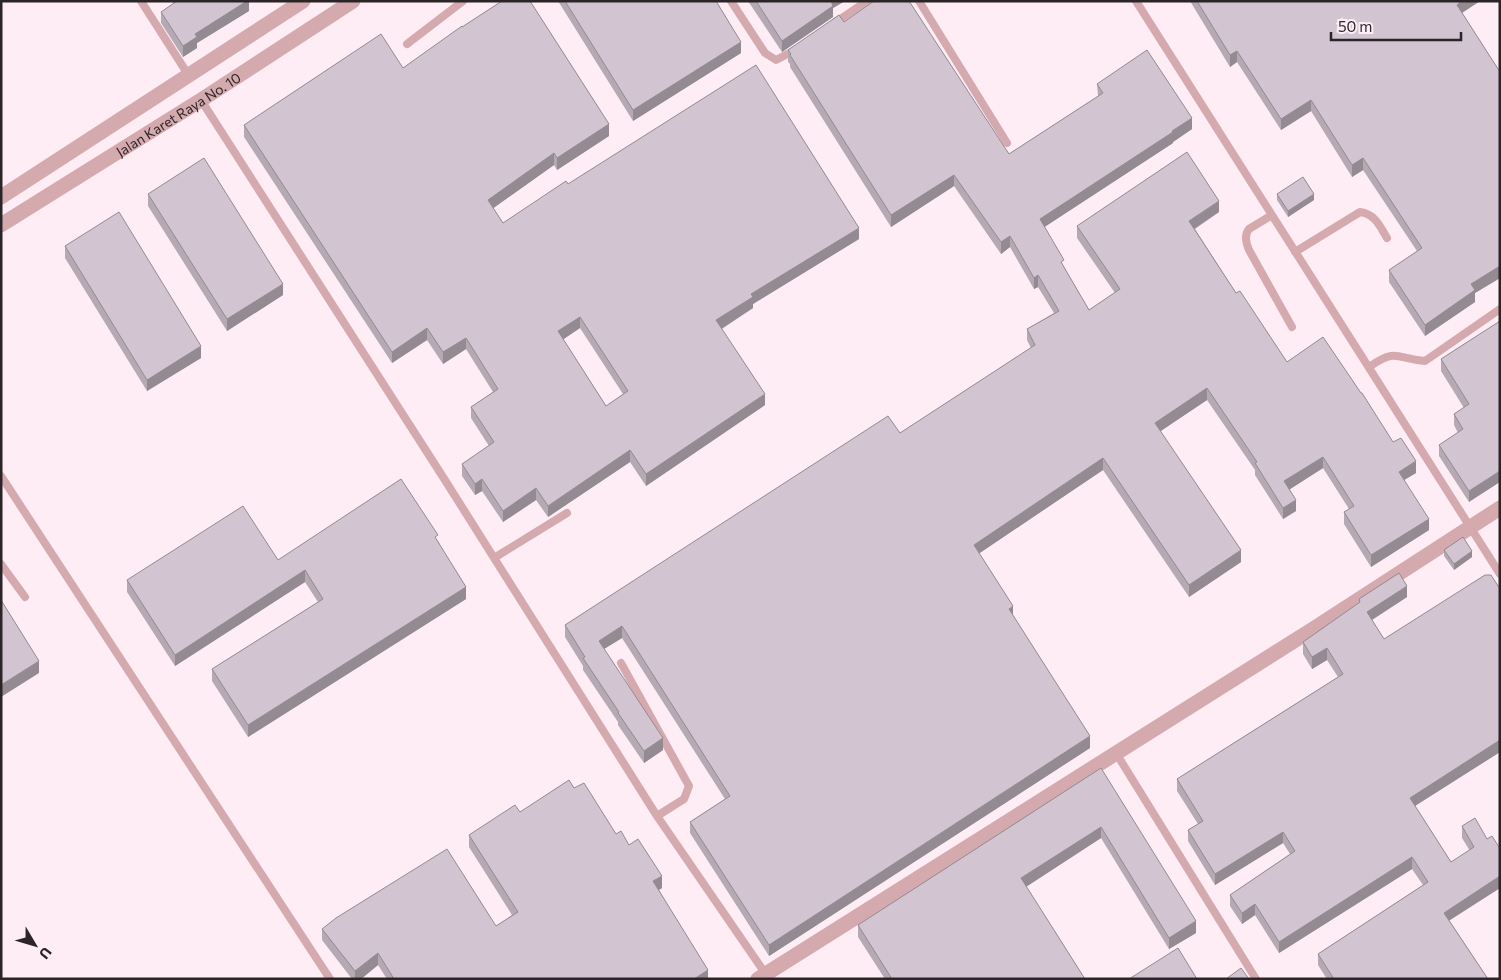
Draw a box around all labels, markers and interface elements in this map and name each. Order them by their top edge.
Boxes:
scale bar [1331,10,1461,42]
text: 50 m [1338,17,1372,35]
street label: Jalan Karet Raya No. 10 [113,68,244,160]
north arrow [10,920,60,970]
text: U [36,944,55,963]

